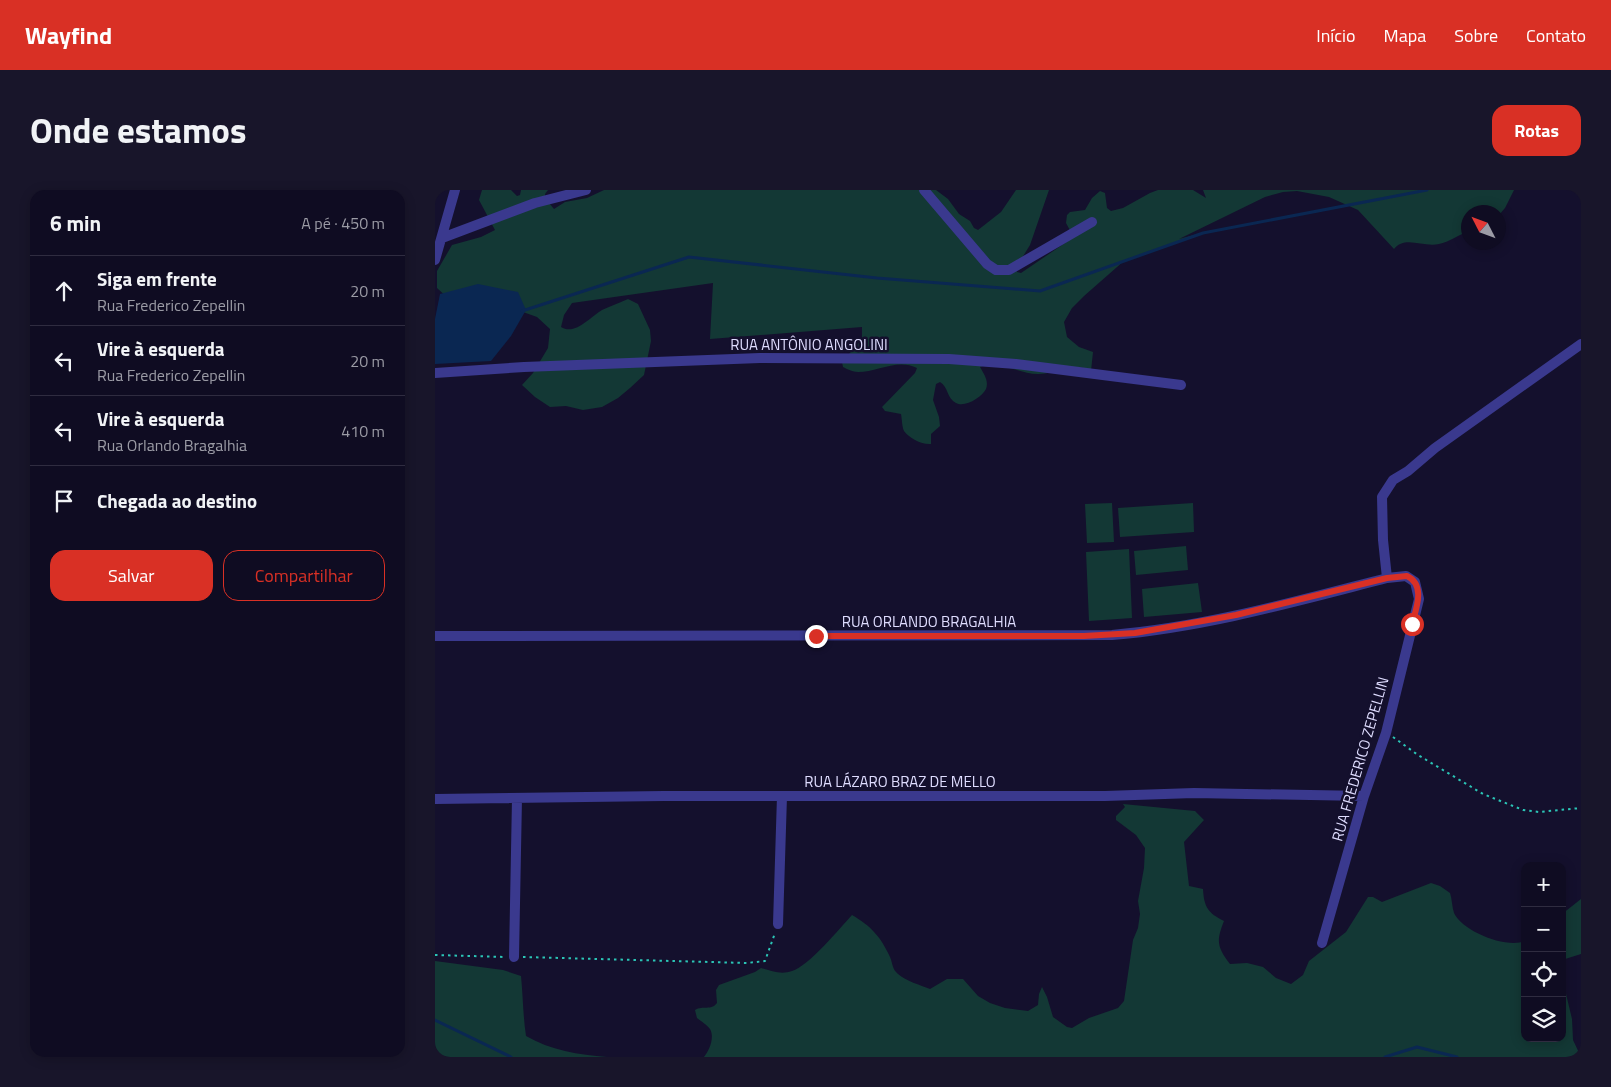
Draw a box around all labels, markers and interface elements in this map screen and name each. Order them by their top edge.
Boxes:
text: Wayfind [25,17,112,53]
text: Início [1316,22,1356,49]
text: Mapa [1384,22,1426,49]
text: Sobre [1454,22,1498,49]
text: Contato [1526,22,1586,49]
text: Onde estamos [30,103,246,157]
button: Rotas [1492,105,1581,156]
north arrow [1461,205,1506,250]
text: 6 min [50,207,101,239]
text: A pé · 450 m [301,211,385,235]
text: Siga em frente [97,264,217,293]
icon: ahead [50,277,78,305]
text: 20 m [350,279,385,303]
text: Rua Frederico Zepellin [97,293,245,317]
street label: RUA ANTÔNIO ANGOLINI [730,333,888,356]
text: Vire à esquerda [97,334,225,363]
icon: left [50,347,78,375]
text: 20 m [350,349,385,373]
text: Rua Frederico Zepellin [97,363,245,387]
text: Vire à esquerda [97,404,225,433]
icon: left [50,417,78,445]
text: 410 m [341,419,385,443]
text: Rua Orlando Bragalhia [97,433,247,457]
text: Chegada ao destino [97,486,257,515]
icon: arrive [50,487,78,515]
button: Salvar [50,550,213,601]
button: Compartilhar [223,550,385,601]
street label: RUA ORLANDO BRAGALHIA [842,610,1016,633]
route start [1401,613,1424,636]
route end [805,625,828,648]
street label: RUA FREDERICO ZEPELLIN [1325,674,1395,844]
street label: RUA LÁZARO BRAZ DE MELLO [804,770,996,793]
map controls [1521,862,1566,1042]
button: + [1521,862,1566,907]
button: − [1521,907,1566,952]
button: locate [1521,952,1566,997]
button: layers [1521,997,1566,1042]

